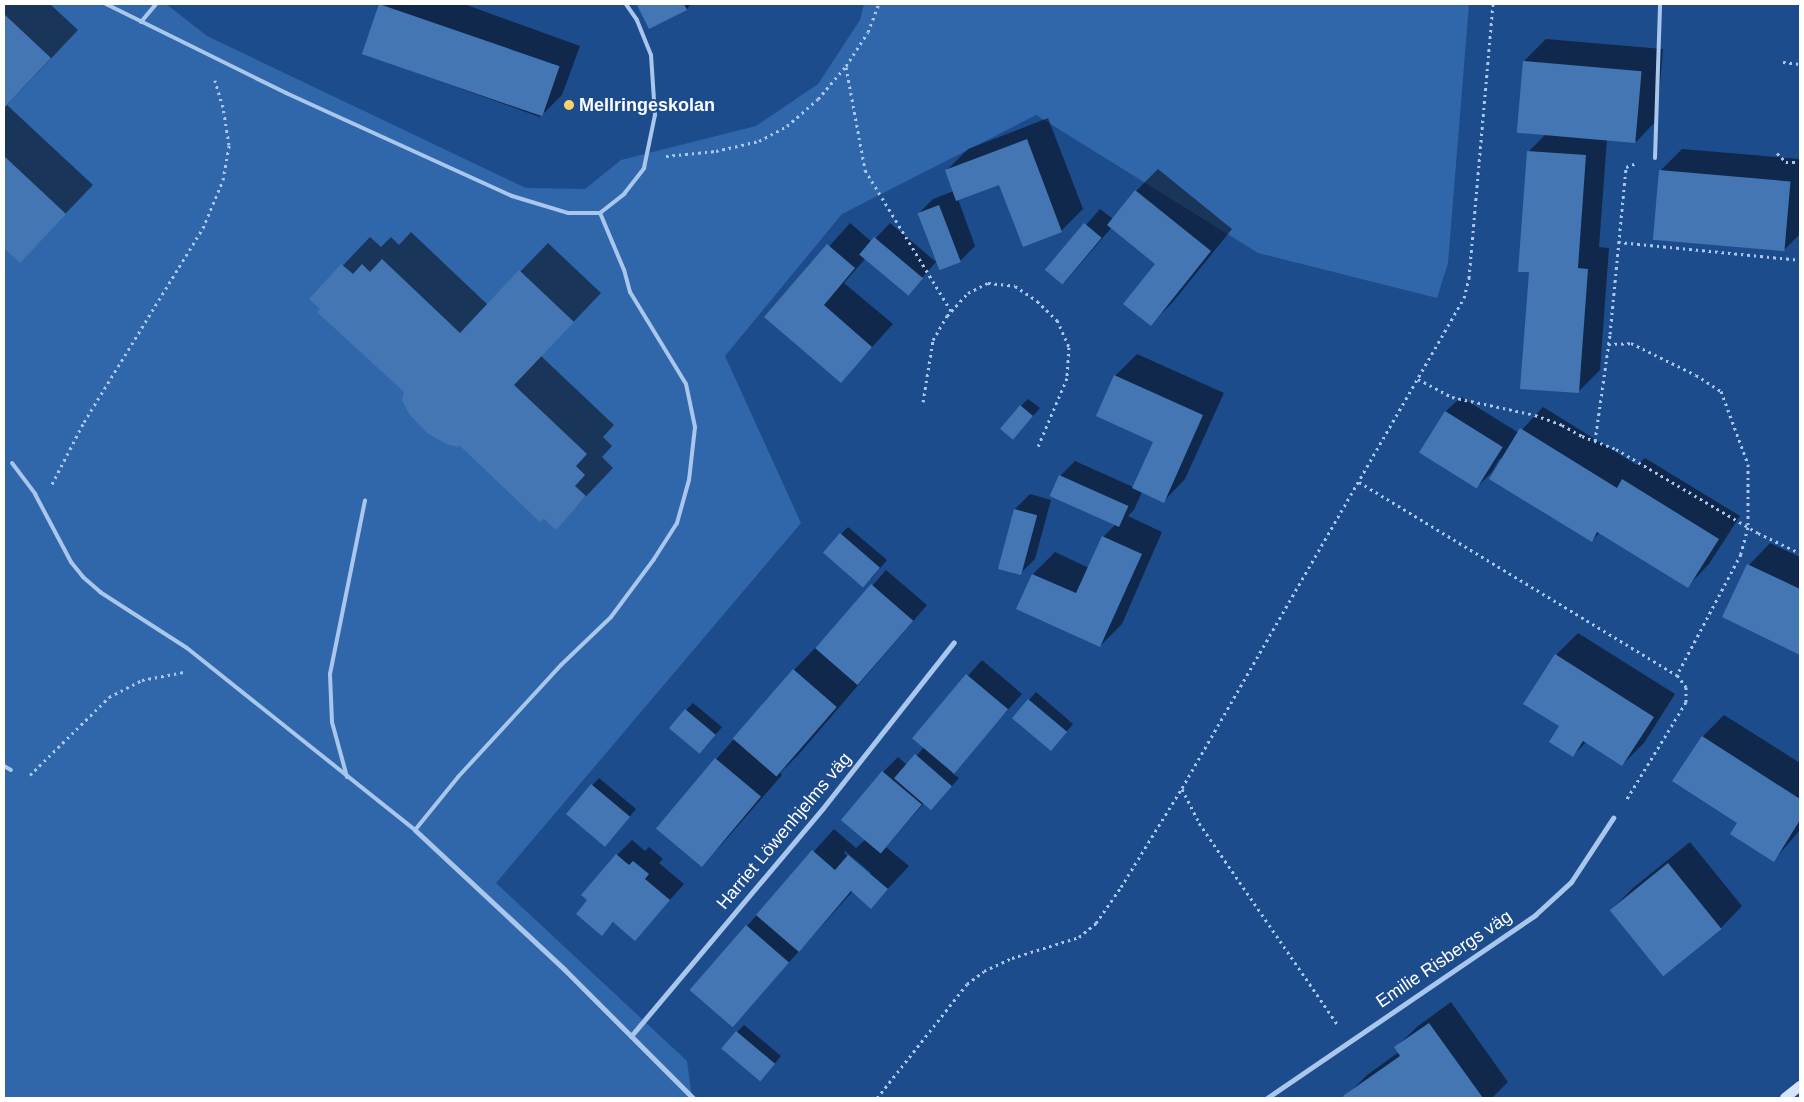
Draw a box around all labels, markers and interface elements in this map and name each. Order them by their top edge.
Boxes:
place label: Mellringeskolan [579,94,715,116]
marker: Mellringeskolan [563,99,575,111]
street label: Harriet Löwenhjelms väg [712,748,856,914]
street label: Emilie Risbergs väg [1372,906,1516,1012]

